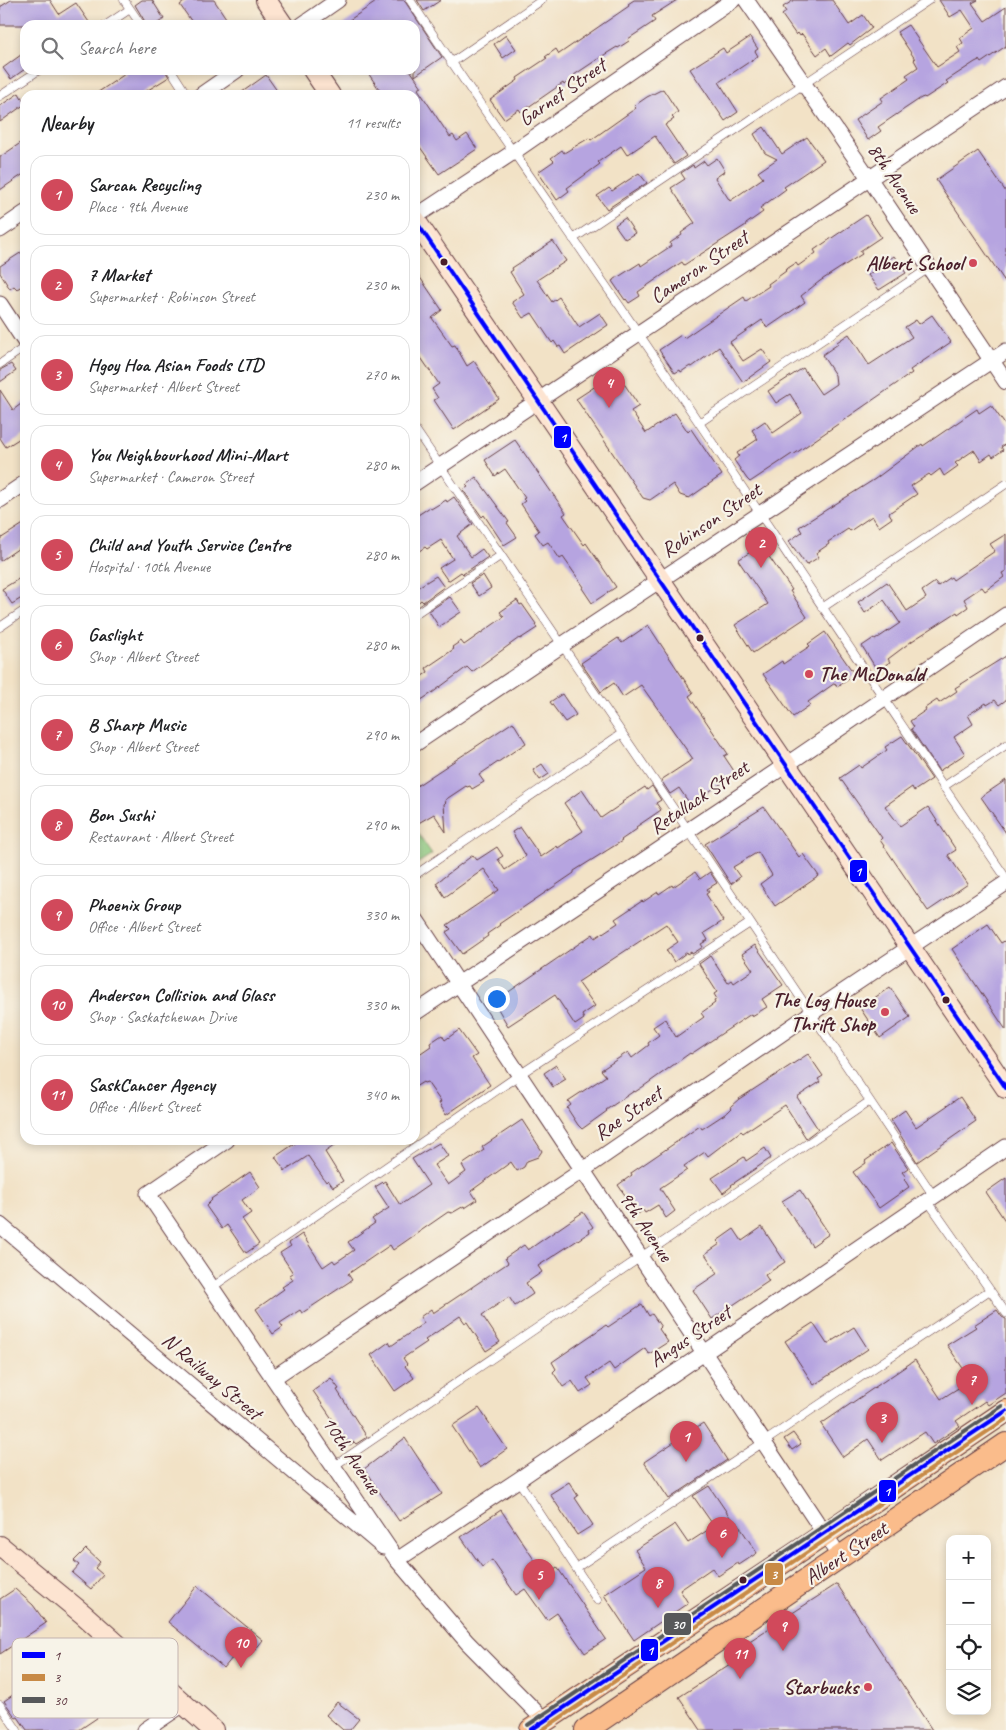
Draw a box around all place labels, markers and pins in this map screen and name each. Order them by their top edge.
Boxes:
place label: Albert School [866,250,967,276]
unlabelled marker [439,257,449,267]
marker: Albert School [967,257,979,269]
pin: 4 [593,367,625,408]
pin: 2 [745,527,777,568]
unlabelled marker [695,633,705,643]
place label: The McDonald [819,661,928,687]
marker: The McDonald [803,668,815,680]
place label: The Log House Thrift Shop [772,987,877,1037]
unlabelled marker [941,995,951,1005]
marker: The Log House Thrift Shop [879,1006,891,1018]
pin: 7 [956,1364,988,1405]
pin: 3 [866,1402,898,1443]
pin: 1 [670,1421,702,1462]
pin: 6 [706,1517,738,1558]
pin: 5 [523,1559,555,1600]
pin: 8 [642,1567,674,1608]
unlabelled marker [738,1575,748,1585]
pin: 9 [767,1610,799,1651]
pin: 10 [225,1627,257,1668]
pin: 11 [724,1638,756,1679]
place label: Starbucks [783,1674,861,1700]
marker: Starbucks [862,1681,874,1693]

